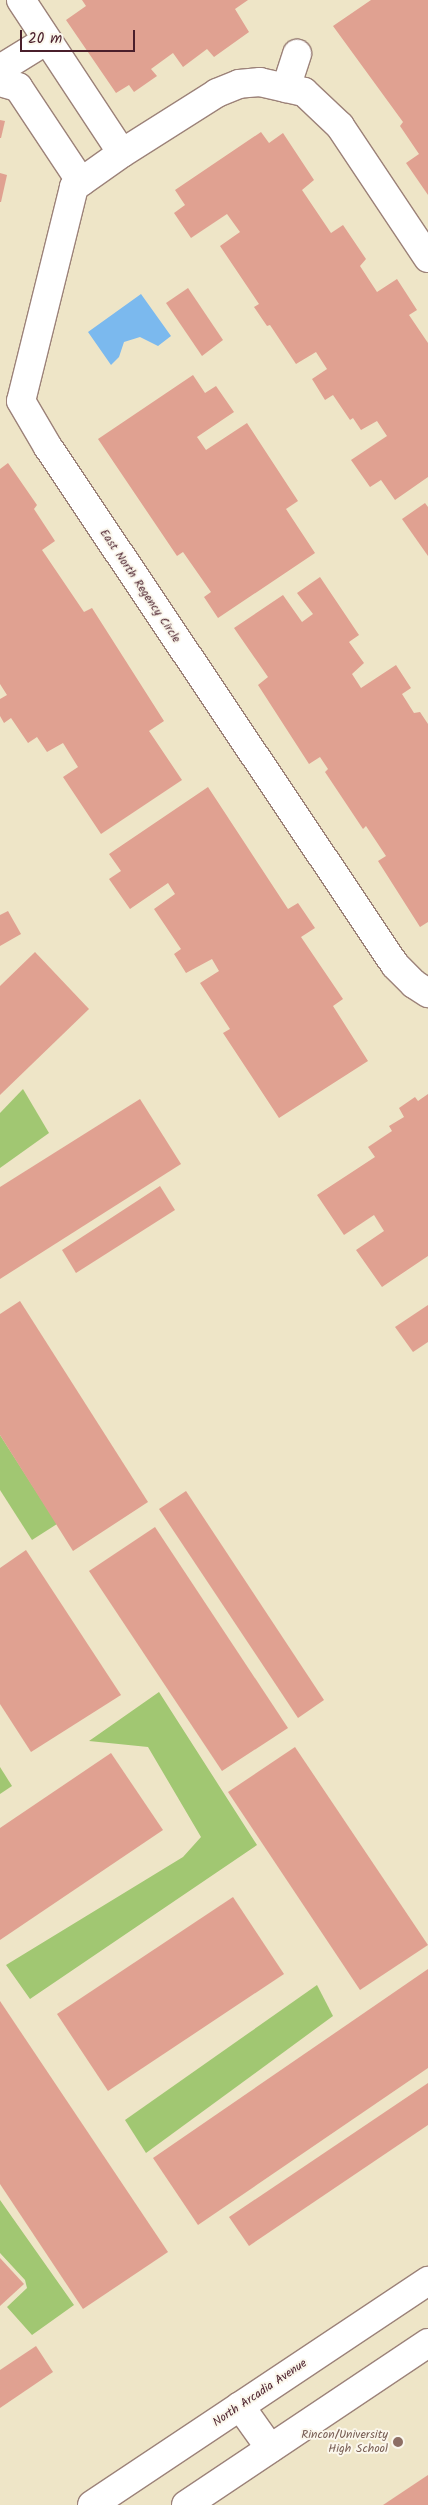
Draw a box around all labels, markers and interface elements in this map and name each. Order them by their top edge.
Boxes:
scale bar [22,20,138,52]
text: 20 m [28,27,62,51]
street label: East North Regency Circle [97,526,183,646]
street label: North Arcadia Avenue [210,2356,310,2430]
place label: Rincon/University High School [301,2428,388,2456]
marker: Rincon/University High School [392,2436,404,2448]

